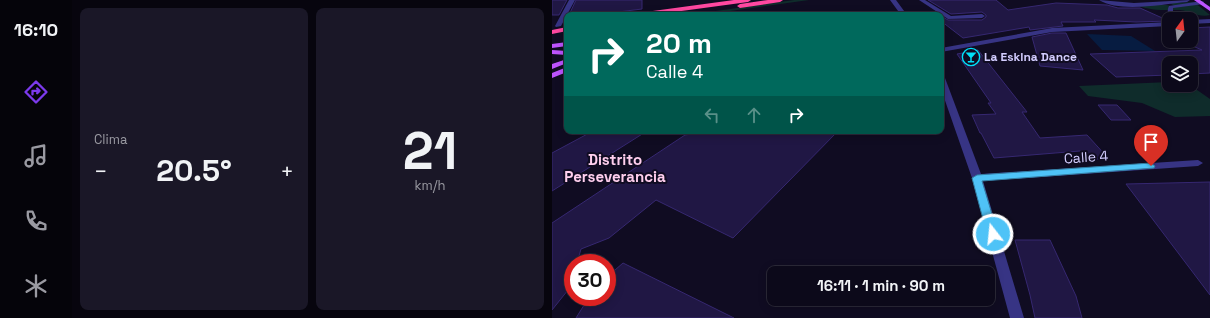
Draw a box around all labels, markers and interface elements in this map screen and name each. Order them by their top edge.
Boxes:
north arrow [1162,12,1198,48]
map controls [1162,12,1198,92]
text: 16:10 [14,18,58,41]
text: 20 m [646,25,712,61]
icon: right [580,28,632,80]
bar icon: La Eskina Dance [961,47,981,67]
place label: La Eskina Dance [984,49,1077,65]
button: layers [1162,56,1198,92]
text: Calle 4 [646,60,703,83]
icon: directions [22,78,50,106]
icon: left [701,104,723,126]
icon: ahead [743,104,765,126]
icon: right [785,104,807,126]
text: 21 [403,118,457,184]
pin [1134,125,1168,166]
text: Clima [94,131,127,148]
icon: arrive [1140,131,1162,153]
icon: music [22,142,50,170]
street label: Calle 4 [1063,146,1109,168]
district label: Distrito Perseverancia [564,150,666,186]
text: 20.5° [156,151,232,190]
text: − [94,157,108,185]
text: + [280,157,294,185]
text: km/h [415,177,445,194]
icon: phone [22,207,50,235]
position arrow [972,213,1014,255]
speed limit sign: 30 [564,254,616,306]
icon: climate [22,272,50,300]
text: 16:11 · 1 min · 90 m [817,276,945,295]

